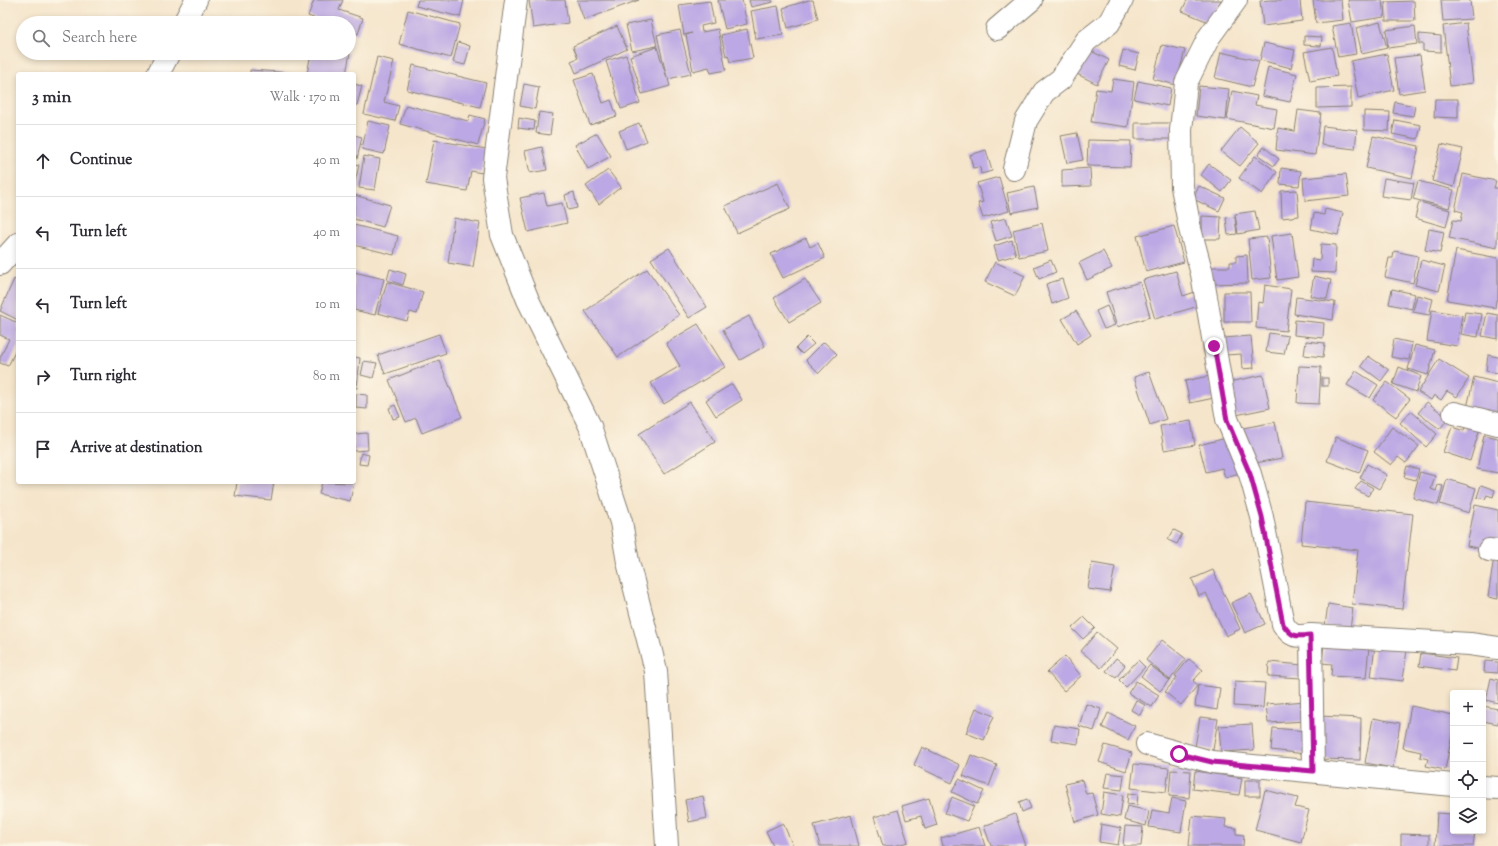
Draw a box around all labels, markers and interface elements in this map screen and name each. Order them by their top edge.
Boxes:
search box [16,16,356,60]
icon: search [30,27,52,49]
text: Search here [62,28,137,49]
text: 3 min [32,86,71,110]
text: Walk · 170 m [270,89,340,107]
icon: ahead [32,150,54,172]
text: Continue [70,150,132,171]
text: 40 m [313,152,340,170]
icon: left [32,222,54,244]
text: Turn left [70,222,127,243]
text: 40 m [313,224,340,242]
icon: left [32,294,54,316]
text: Turn left [70,294,127,315]
text: 10 m [315,296,340,314]
route end [1205,337,1223,355]
icon: right [32,366,54,388]
text: Turn right [70,366,136,387]
text: 80 m [313,368,340,386]
icon: arrive [32,438,54,460]
text: Arrive at destination [70,438,203,459]
map controls [1450,690,1486,834]
button: + [1450,690,1486,726]
button: − [1450,726,1486,762]
route start [1170,745,1188,763]
button: locate [1450,762,1486,798]
button: layers [1450,798,1486,834]

